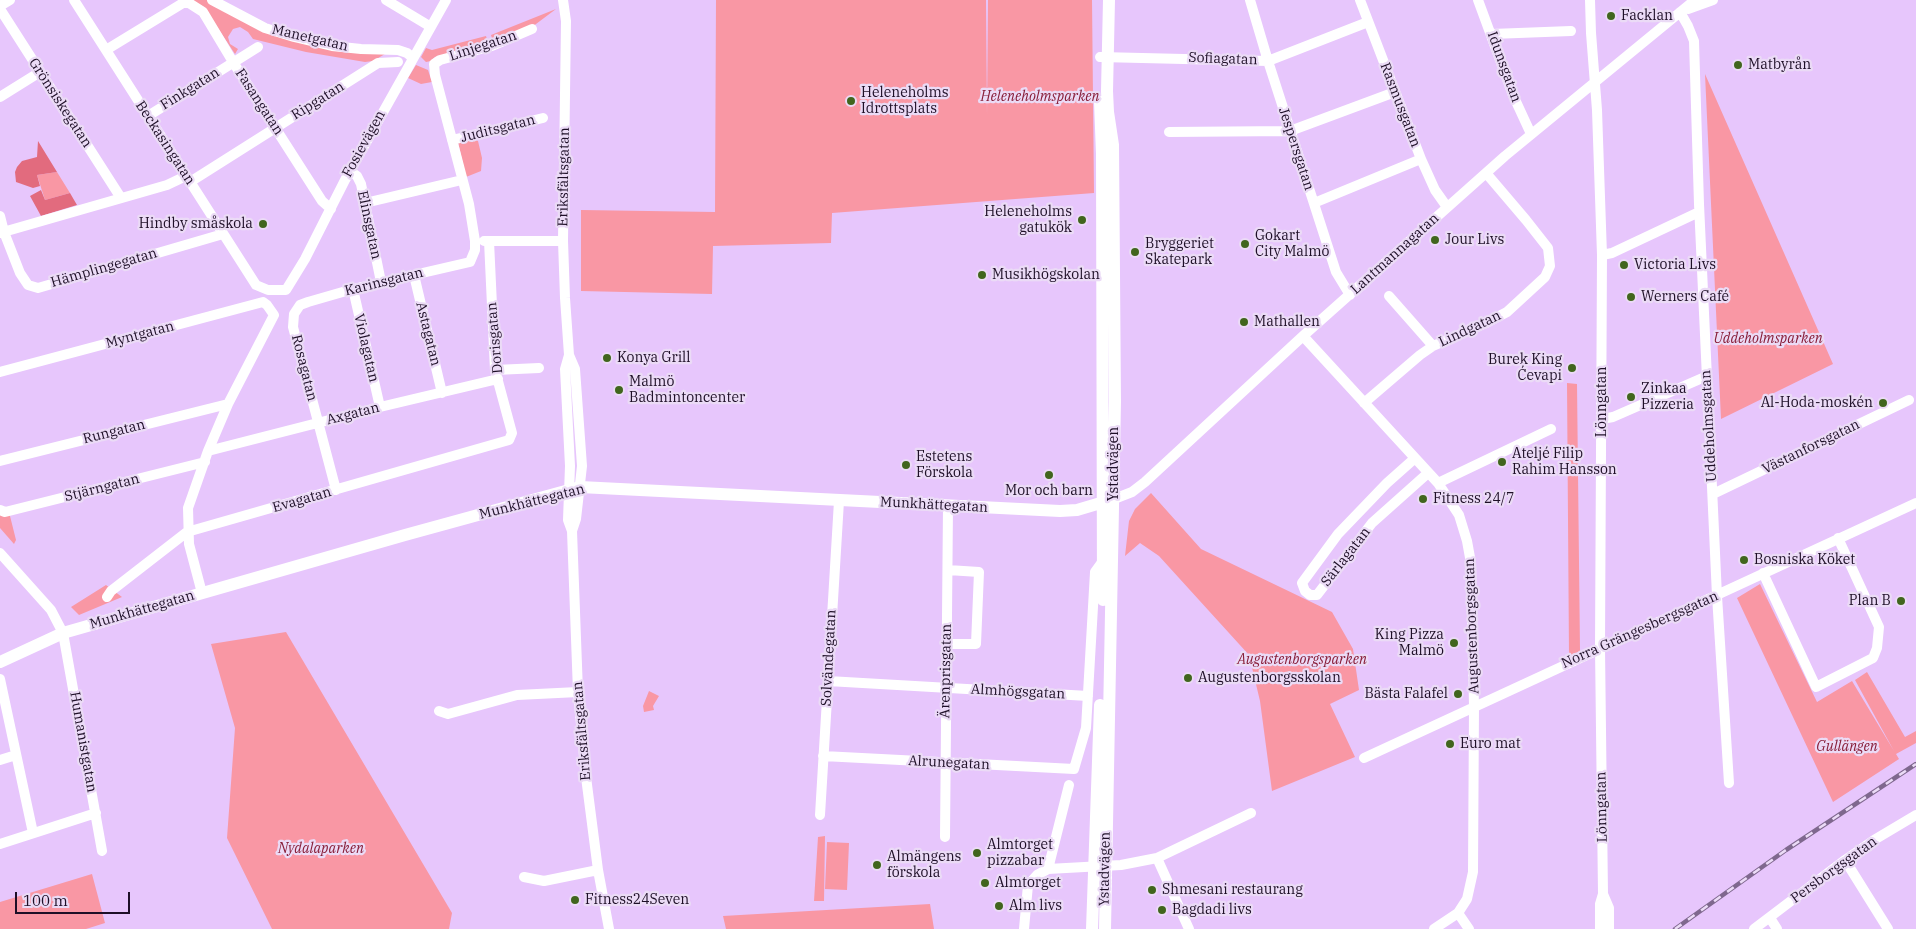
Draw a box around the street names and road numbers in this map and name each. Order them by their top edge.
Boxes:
street label: Manetgatan [270,21,350,55]
street label: Linjegatan [447,27,519,65]
street label: Idunsgatan [1483,29,1525,105]
street label: Sofiagatan [1188,49,1258,69]
street label: Grönsiskegatan [25,55,95,151]
street label: Rasmusgatan [1376,60,1424,150]
street label: Finkgatan [157,64,223,114]
street label: Fasangatan [231,66,287,138]
street label: Ripgatan [289,78,347,124]
street label: Beckasingatan [132,98,198,188]
street label: Jespersgatan [1275,105,1317,193]
street label: Fosievägen [339,108,389,180]
street label: Juditsgatan [459,112,537,146]
street label: Eriksfältsgatan [555,127,573,227]
street label: Elinsgatan [354,189,384,261]
street label: Lantmannagatan [1347,210,1443,298]
street label: Hämplingegatan [49,245,159,291]
street label: Karinsgatan [343,264,425,300]
street label: Astagatan [412,300,444,368]
street label: Dorisgatan [484,302,506,374]
street label: Lindgatan [1436,307,1504,351]
street label: Violagatan [350,312,382,384]
street label: Myntgatan [104,318,176,352]
street label: Rosagatan [288,333,320,403]
street label: Lönngatan [1594,367,1610,437]
street label: Uddeholmsgatan [1698,370,1720,482]
street label: Axgatan [325,399,381,429]
street label: Rungatan [81,416,147,448]
street label: Västanforsgatan [1760,416,1862,478]
street label: Ystadvägen [1106,427,1122,501]
street label: Stjärngatan [63,471,141,505]
street label: Munkhättegatan [478,481,586,523]
street label: Evagatan [271,484,333,516]
street label: Munkhättegatan [880,494,988,516]
street label: Särlagatan [1318,524,1374,590]
street label: Augustenborgsgatan [1461,558,1483,694]
street label: Munkhättegatan [88,587,196,633]
street label: Norra Grängesbergsgatan [1559,588,1721,672]
street label: Solvändegatan [818,609,840,707]
street label: Ärenprisgatan [937,623,955,719]
street label: Eriksfältsgatan [569,681,595,781]
street label: Almhögsgatan [970,681,1066,703]
street label: Humanistgatan [66,690,100,794]
street label: Alrunegatan [908,752,990,774]
street label: Lönngatan [1593,772,1611,842]
street label: Ystadvägen [1096,832,1114,906]
street label: Persborgsgatan [1788,833,1880,907]

